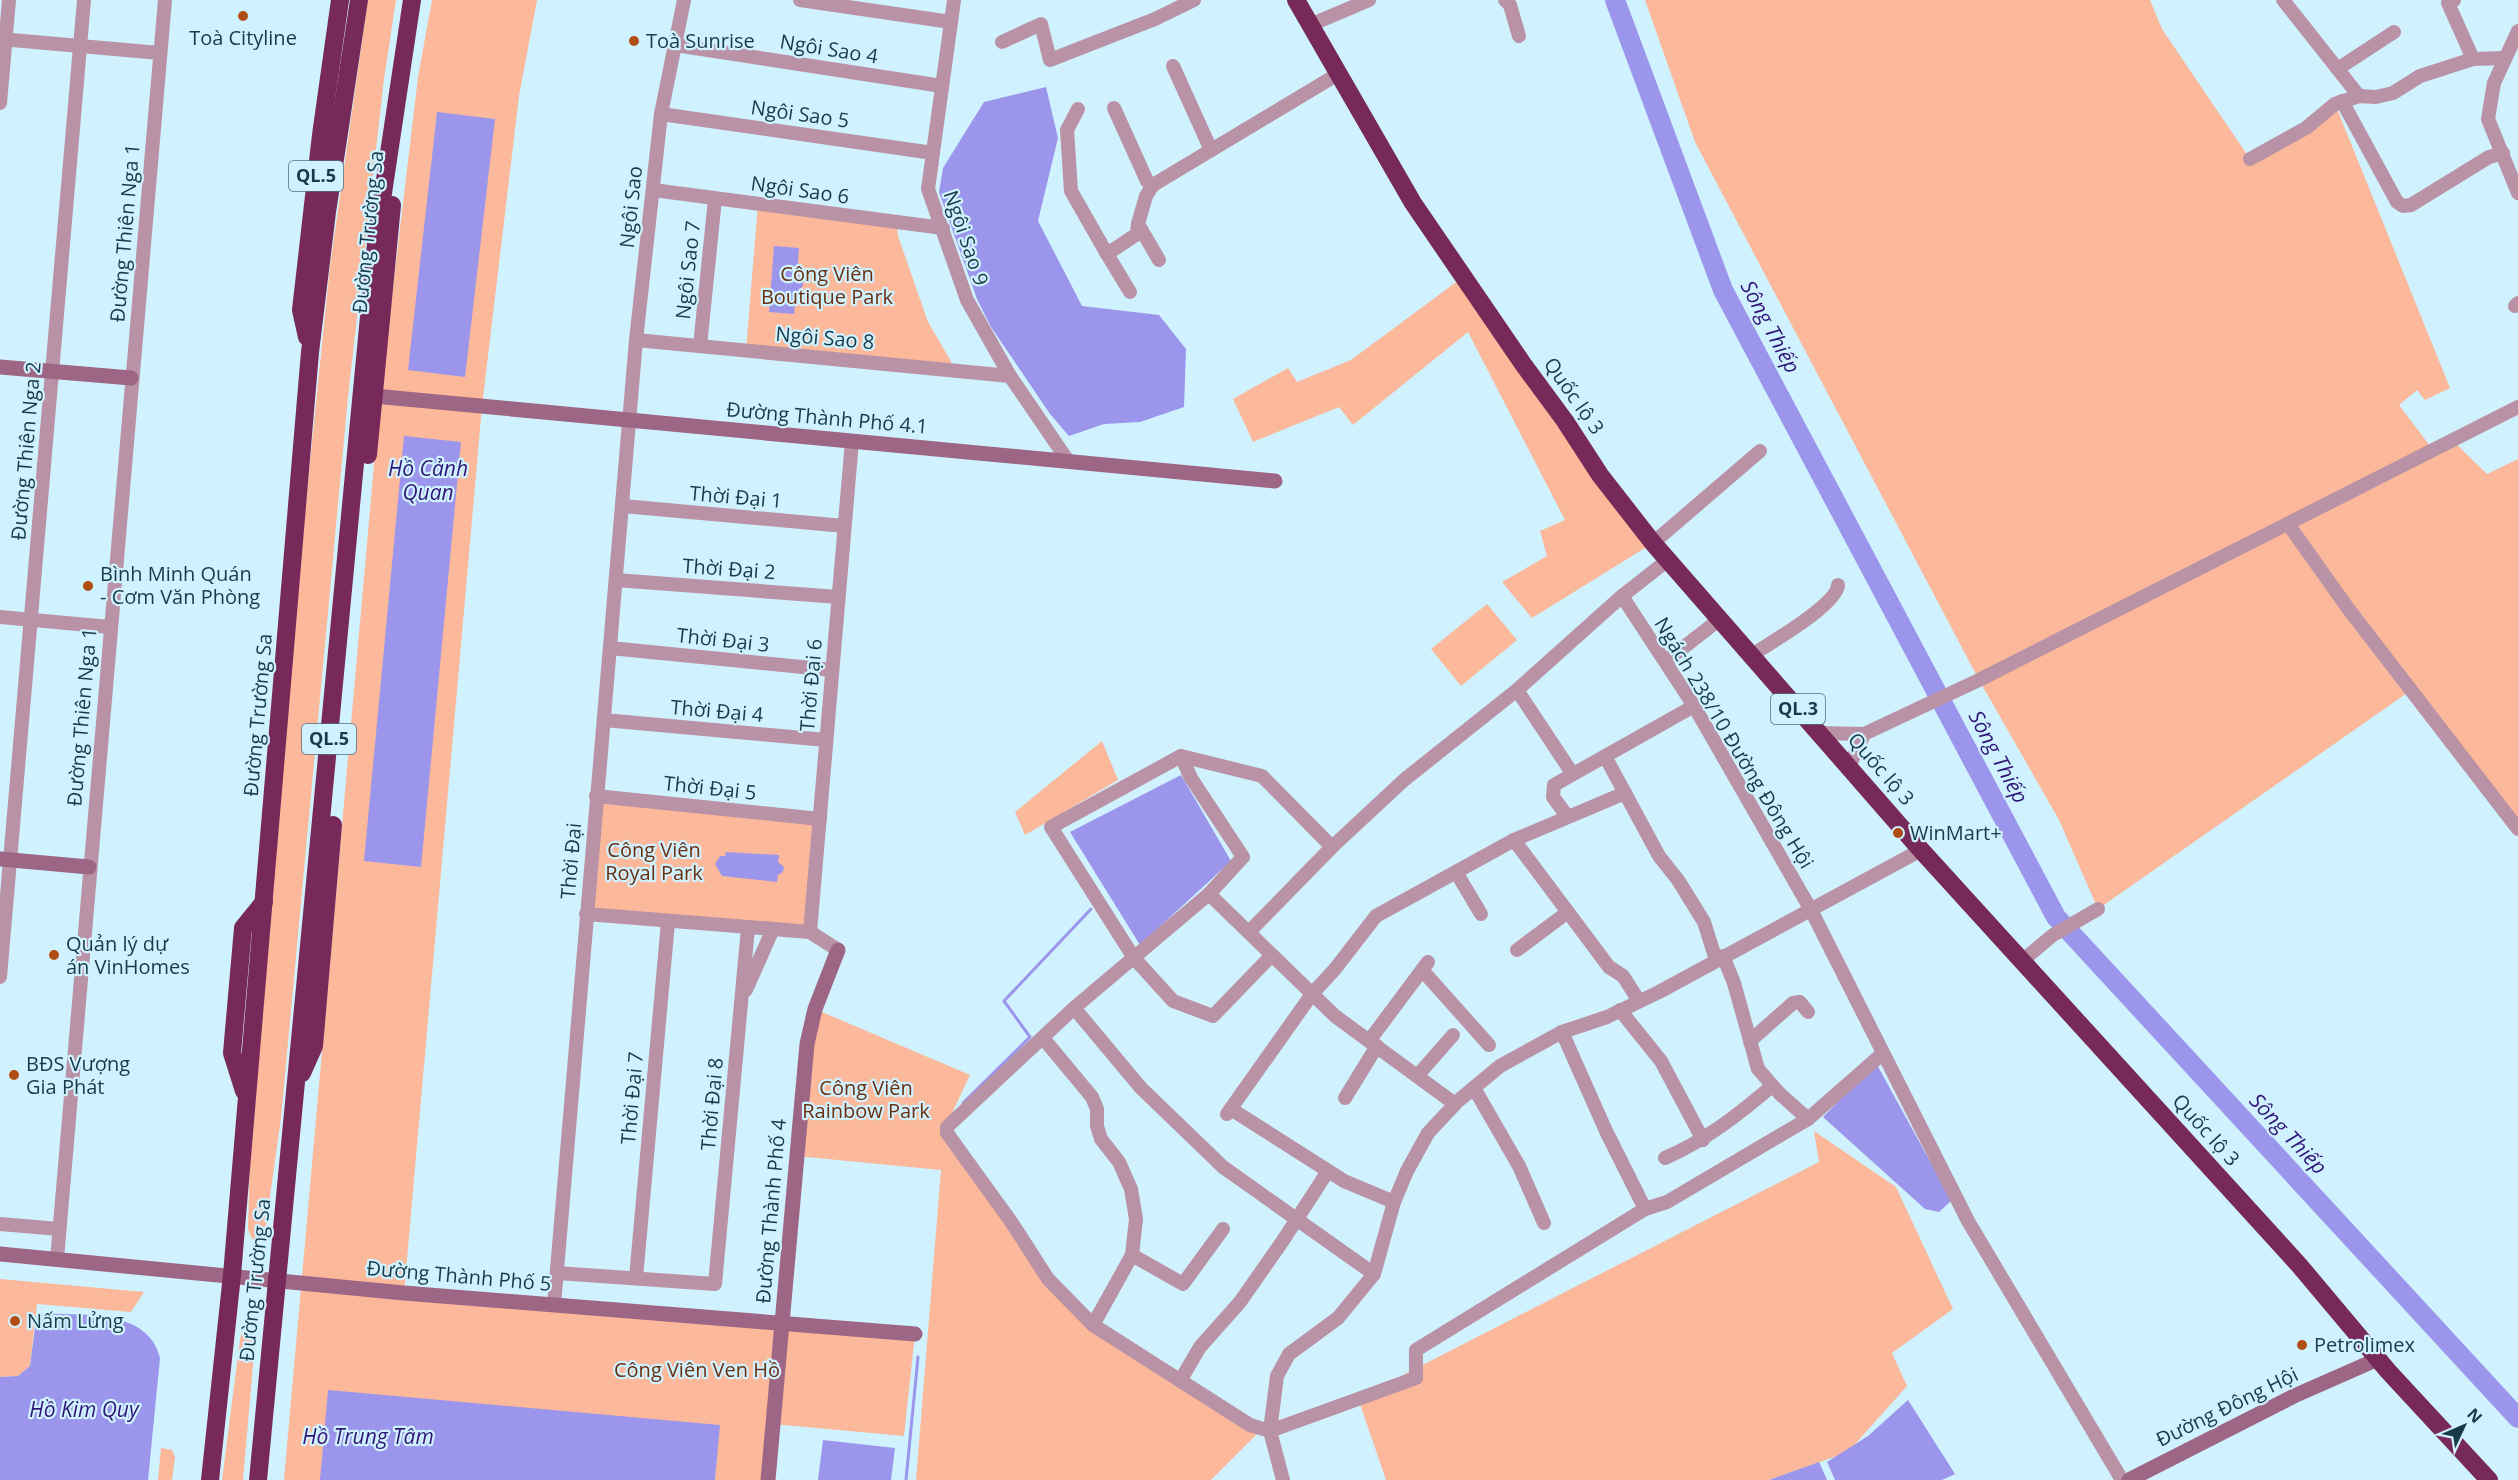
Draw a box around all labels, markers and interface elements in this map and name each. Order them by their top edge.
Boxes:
marker: Toà Cityline [236,9,250,23]
place label: Toà Cityline [189,24,297,51]
place label: Toà Sunrise [646,27,755,54]
street label: Ngôi Sao 4 [778,27,881,70]
marker: Toà Sunrise [627,34,641,48]
street label: Ngôi Sao 5 [749,93,851,134]
street label: Đường Thiên Nga 1 [103,143,146,323]
street label: Đường Trường Sa [346,149,389,315]
road number: QL.5 [289,161,343,191]
street label: Ngôi Sao [613,165,648,249]
street label: Ngôi Sao 6 [749,169,851,210]
street label: Ngôi Sao 9 [938,187,995,289]
street label: Ngôi Sao 7 [669,219,706,321]
park label: Công Viên Boutique Park [761,260,894,310]
water label: Sông Thiếp [1735,275,1807,378]
street label: Ngôi Sao 8 [775,320,876,355]
street label: Quốc lộ 3 [1538,352,1611,440]
street label: Đường Thiên Nga 2 [4,361,47,541]
street label: Đường Thành Phố 4.1 [725,395,929,440]
water label: Hồ Cảnh Quan [388,454,468,506]
street label: Thời Đại 1 [689,479,784,514]
street label: Thời Đại 2 [682,552,776,585]
place label: Bình Minh Quán - Cơm Văn Phòng [100,560,260,610]
marker: Bình Minh Quán - Cơm Văn Phòng [81,579,95,593]
street label: Ngách 238/10 Đường Đông Hội [1648,612,1820,873]
street label: Thời Đại 3 [675,621,771,658]
street label: Đường Thiên Nga 1 [60,627,103,807]
street label: Đường Trường Sa [237,632,278,798]
street label: Thời Đại 6 [793,637,828,732]
street label: Thời Đại 4 [670,693,765,728]
road number: QL.3 [1771,694,1825,724]
water label: Sông Thiếp [1963,705,2035,808]
road number: QL.5 [302,724,356,754]
street label: Quốc lộ 3 [1842,726,1921,811]
street label: Thời Đại 5 [662,769,758,806]
place label: WinMart+ [1910,819,2002,846]
street label: Thời Đại [554,822,587,900]
marker: WinMart+ [1891,826,1905,840]
park label: Công Viên Royal Park [605,836,703,886]
place label: Quản lý dự án VinHomes [66,930,190,980]
marker: Quản lý dự án VinHomes [47,948,61,962]
place label: BĐS Vượng Gia Phát [26,1050,130,1100]
street label: Thời Đại 7 [614,1050,649,1145]
street label: Thời Đại 8 [694,1056,729,1151]
marker: BĐS Vượng Gia Phát [7,1068,21,1082]
park label: Công Viên Rainbow Park [802,1074,930,1124]
water label: Sông Thiếp [2244,1087,2334,1180]
street label: Quốc lộ 3 [2167,1088,2246,1172]
street label: Đường Thành Phố 4 [749,1117,792,1304]
street label: Đường Trường Sa [233,1197,276,1363]
street label: Đường Thành Phố 5 [366,1254,553,1297]
place label: Nấm Lửng [27,1307,124,1334]
marker: Nấm Lửng [8,1314,22,1328]
place label: Petrolimex [2314,1331,2415,1358]
marker: Petrolimex [2295,1338,2309,1352]
park label: Công Viên Ven Hồ [614,1356,780,1383]
street label: Đường Đông Hội [2151,1360,2302,1453]
water label: Hồ Kim Quy [29,1395,140,1423]
north arrow [2434,1396,2494,1456]
text: N [2462,1403,2487,1428]
water label: Hồ Trung Tâm [302,1422,434,1450]

